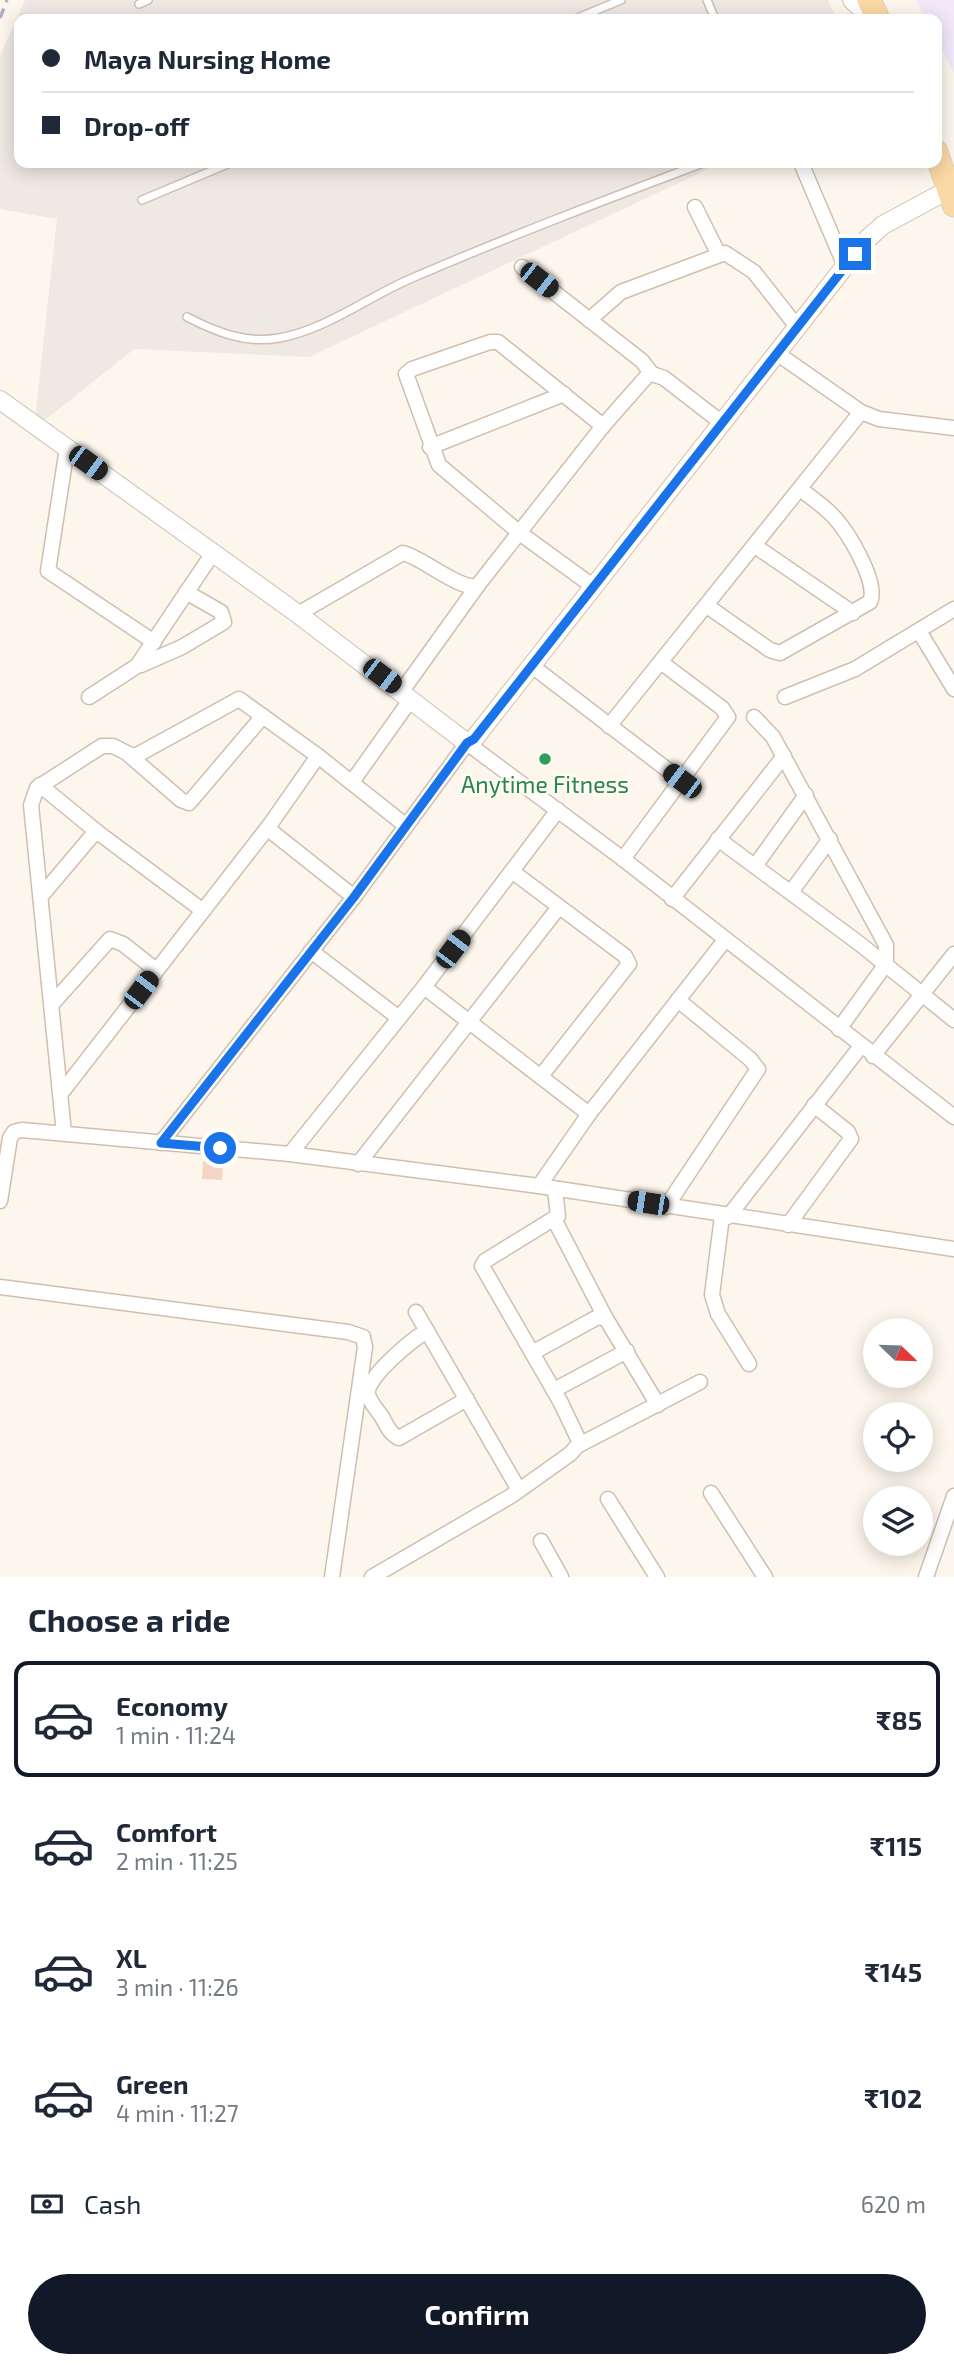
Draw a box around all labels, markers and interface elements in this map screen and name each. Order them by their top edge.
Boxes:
text: Maya Nursing Home [84,43,331,74]
text: Drop-off [84,110,189,141]
route end [839,238,871,270]
car [516,259,563,301]
car [65,442,112,484]
car [359,655,406,697]
marker: Anytime Fitness [537,751,553,767]
car [659,760,706,802]
place label: Anytime Fitness [461,770,629,798]
car [432,926,475,972]
car [120,967,163,1013]
route start [204,1132,236,1164]
car [626,1189,671,1217]
north arrow [863,1318,933,1388]
map controls [863,1318,933,1556]
button: locate [863,1402,933,1472]
button: layers [863,1486,933,1556]
text: Choose a ride [28,1600,231,1638]
icon: car [32,1688,95,1751]
text: Economy [116,1690,228,1721]
text: ₹85 [876,1704,922,1735]
text: 1 min · 11:24 [116,1721,236,1749]
icon: car [32,1814,95,1877]
text: Comfort [116,1816,217,1847]
text: ₹115 [870,1830,922,1861]
text: 2 min · 11:25 [116,1847,238,1875]
icon: car [32,1940,95,2003]
text: XL [116,1942,147,1973]
text: ₹145 [864,1956,922,1987]
text: 3 min · 11:26 [116,1973,239,2001]
icon: car [32,2066,95,2129]
text: Green [116,2068,189,2099]
text: ₹102 [864,2082,922,2113]
text: 4 min · 11:27 [116,2099,239,2127]
icon: cash [28,2185,66,2223]
text: Cash [84,2188,141,2219]
text: 620 m [861,2190,926,2218]
button: Confirm [28,2274,926,2354]

